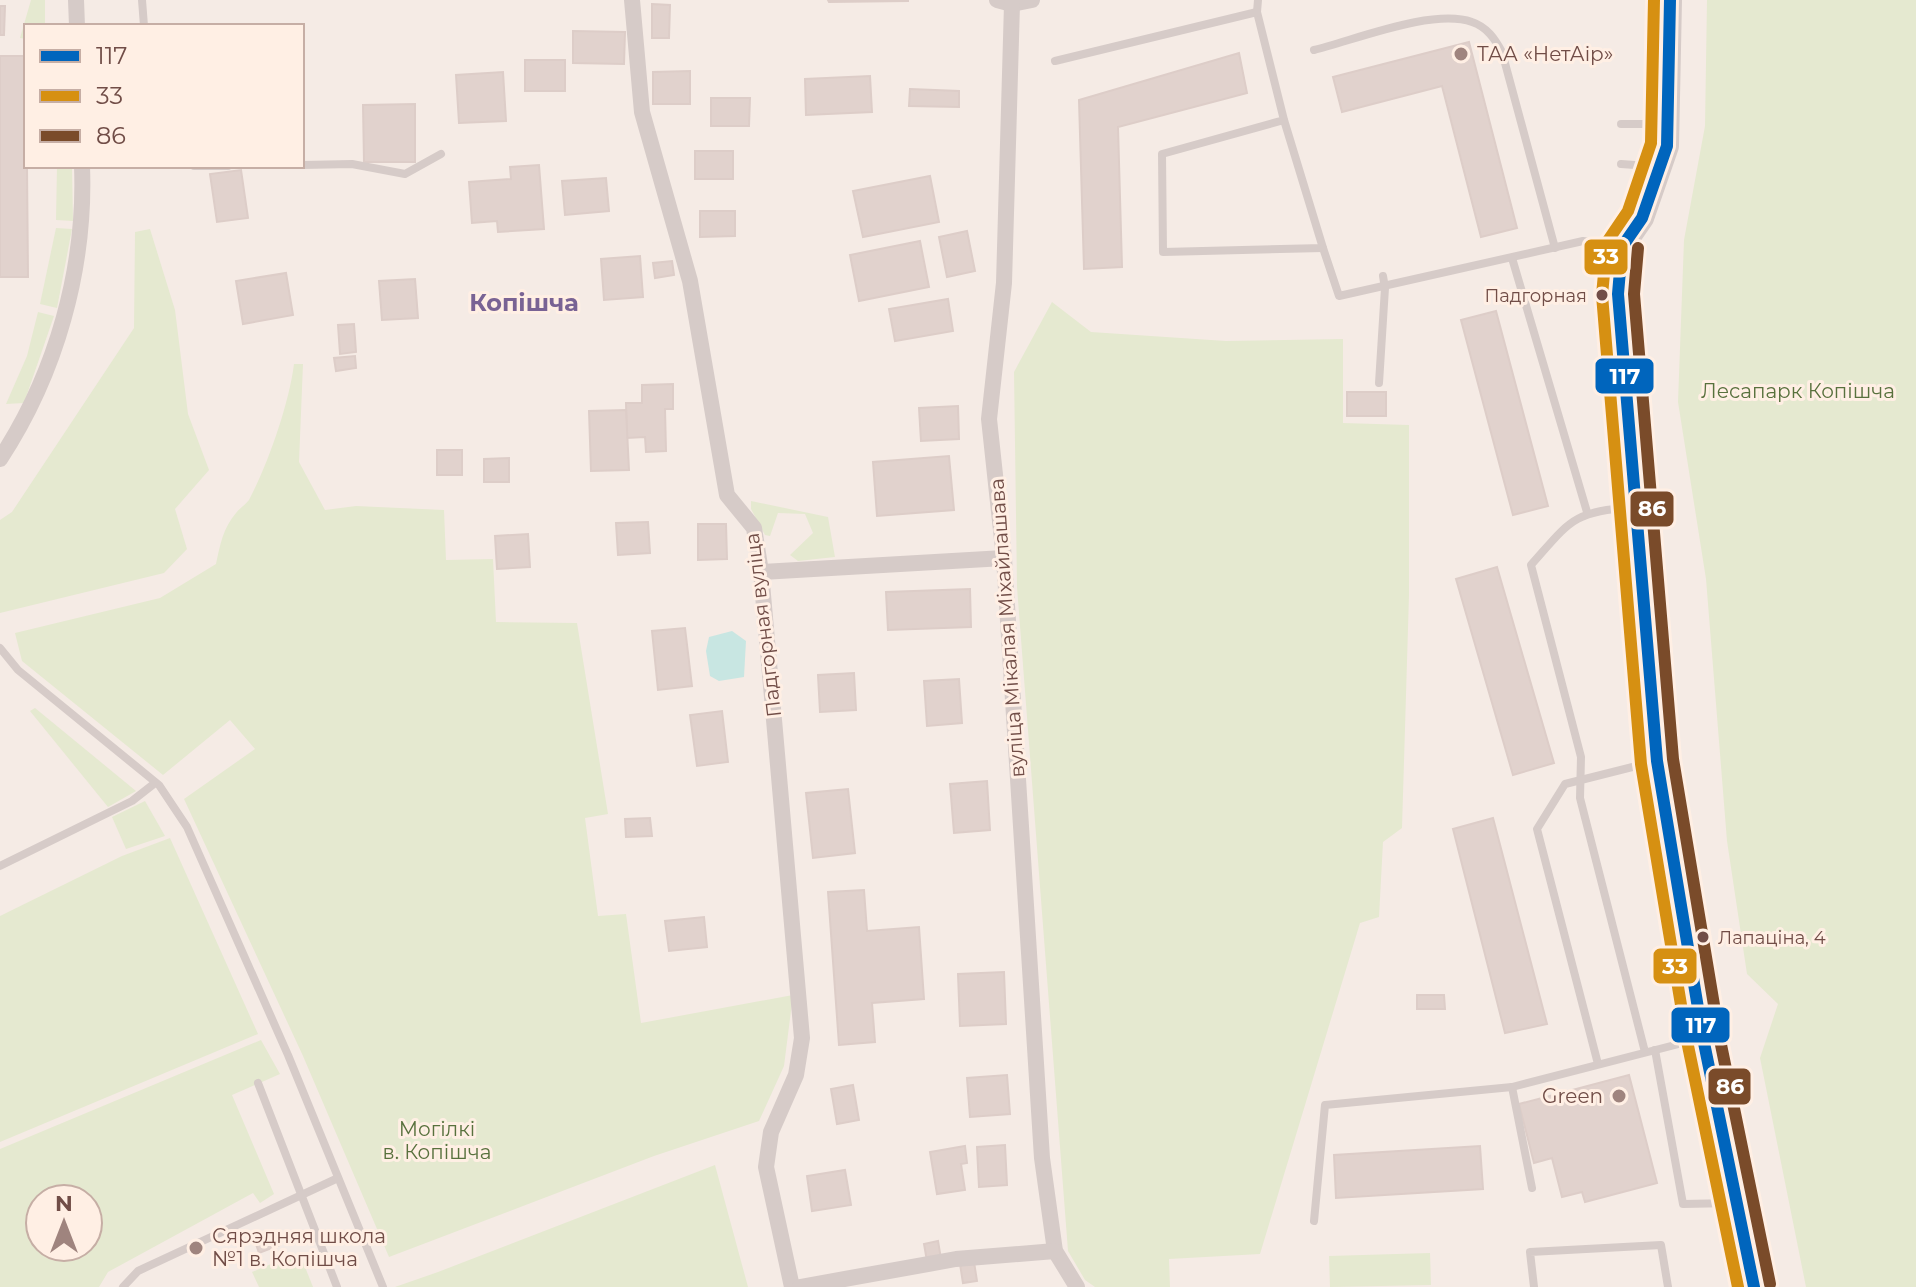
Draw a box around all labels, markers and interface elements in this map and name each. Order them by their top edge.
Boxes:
legend [24,24,304,168]
text: 117 [96,41,127,70]
place label: ТАА «НетАір» [1477,42,1613,66]
marker: ТАА «НетАір» [1452,45,1470,63]
text: 33 [96,81,123,110]
text: 86 [96,121,126,150]
line badge: 33 [1583,238,1629,276]
text: 33 [1592,243,1619,270]
place label: Падгорная [1484,285,1587,307]
marker: Падгорная [1594,287,1610,303]
district label: Копішча [469,288,579,317]
line badge: 117 [1594,357,1655,395]
text: 117 [1610,363,1640,390]
park label: Лесапарк Копішча [1701,379,1895,403]
street label: вуліца Мікалая Міхайлашава [985,478,1029,778]
line badge: 86 [1629,490,1675,528]
text: 86 [1638,495,1666,522]
street label: Падгорная вуліца [740,531,786,719]
place label: Лапаціна, 4 [1718,927,1826,949]
marker: Лапаціна, 4 [1695,929,1711,945]
line badge: 33 [1652,947,1698,985]
text: 33 [1661,953,1688,980]
line badge: 117 [1670,1006,1731,1044]
text: 117 [1686,1012,1716,1039]
line badge: 86 [1707,1067,1752,1106]
text: 86 [1716,1073,1744,1100]
place label: Green [1542,1084,1603,1108]
marker: Green [1610,1087,1628,1105]
park label: Могілкі в. Копішча [383,1117,491,1164]
north arrow [24,1183,104,1263]
text: N [55,1190,73,1217]
place label: Сярэдняя школа №1 в. Копішча [212,1224,386,1271]
marker: Сярэдняя школа №1 в. Копішча [187,1239,205,1257]

